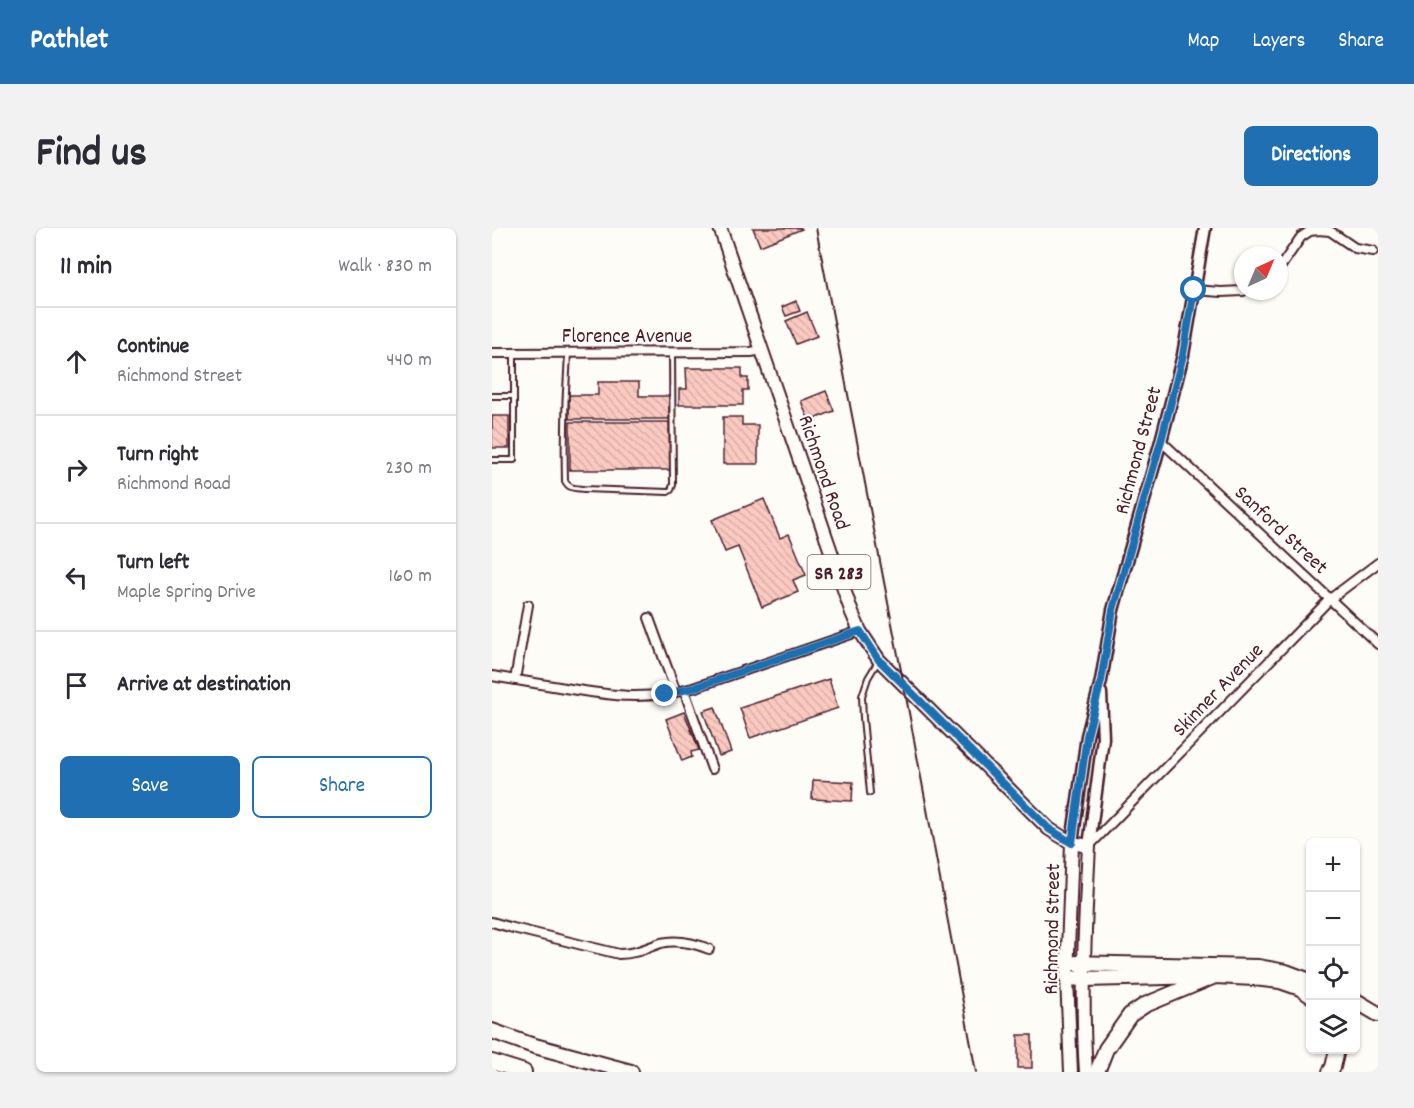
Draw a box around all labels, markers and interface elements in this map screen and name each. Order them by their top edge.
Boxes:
text: Pathlet [30,22,108,62]
text: Map [1188,27,1219,57]
text: Layers [1252,27,1305,57]
text: Share [1338,27,1384,57]
text: Find us [36,126,147,186]
button: Directions [1244,126,1378,186]
north arrow [1234,246,1288,300]
text: 11 min [60,249,112,286]
text: Walk · 830 m [338,253,432,281]
route start [1180,276,1206,302]
street label: Florence Avenue [562,323,692,353]
text: Continue [117,332,189,363]
icon: ahead [60,345,93,378]
text: 440 m [386,347,432,375]
text: Richmond Street [117,363,242,391]
street label: Richmond Street [1108,383,1171,518]
street label: Richmond Road [789,412,856,534]
text: Turn right [117,440,199,471]
icon: right [60,453,93,486]
text: 230 m [385,455,432,483]
text: Richmond Road [117,471,231,499]
street label: Sanford Street [1226,480,1334,583]
text: Turn left [117,548,189,579]
road number: SR 283 [808,555,870,589]
icon: left [60,561,93,594]
text: 160 m [389,563,432,591]
text: Maple Spring Drive [117,579,256,607]
street label: Skinner Avenue [1167,637,1272,745]
icon: arrive [60,669,93,702]
text: Arrive at destination [117,670,291,701]
route end [651,680,677,706]
button: Save [60,756,240,818]
button: Share [252,756,432,818]
map controls [1306,838,1360,1054]
button: + [1306,838,1360,892]
street label: Richmond Street [1038,863,1070,995]
button: − [1306,892,1360,946]
button: locate [1306,946,1360,1000]
button: layers [1306,1000,1360,1054]

